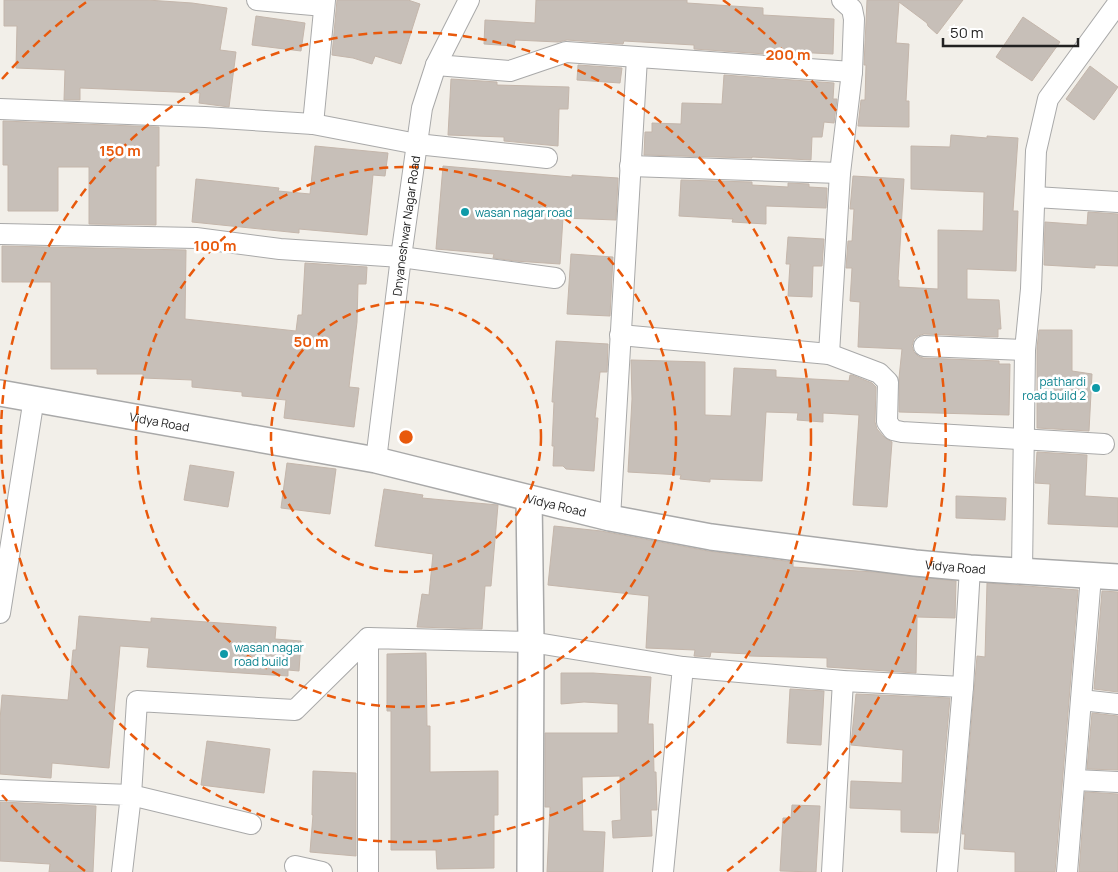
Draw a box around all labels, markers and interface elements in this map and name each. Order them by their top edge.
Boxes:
scale bar [943,15,1078,47]
text: 50 m [950,22,984,43]
text: 200 m [765,44,811,65]
text: 150 m [99,140,141,161]
street label: Dnyaneshwar Nagar Road [388,155,424,297]
place label: wasan nagar road [475,204,572,221]
marker: wasan nagar road [459,206,471,218]
text: 100 m [194,235,236,256]
text: 50 m [293,331,329,352]
place label: pathardi road build 2 [1022,373,1086,404]
marker: pathardi road build 2 [1090,382,1102,394]
street label: Vidya Road [128,408,191,435]
centre of rings [397,428,415,446]
street label: Vidya Road [525,489,588,520]
street label: Vidya Road [924,555,986,577]
place label: wasan nagar road build [234,639,305,670]
marker: wasan nagar road build [218,648,230,660]

